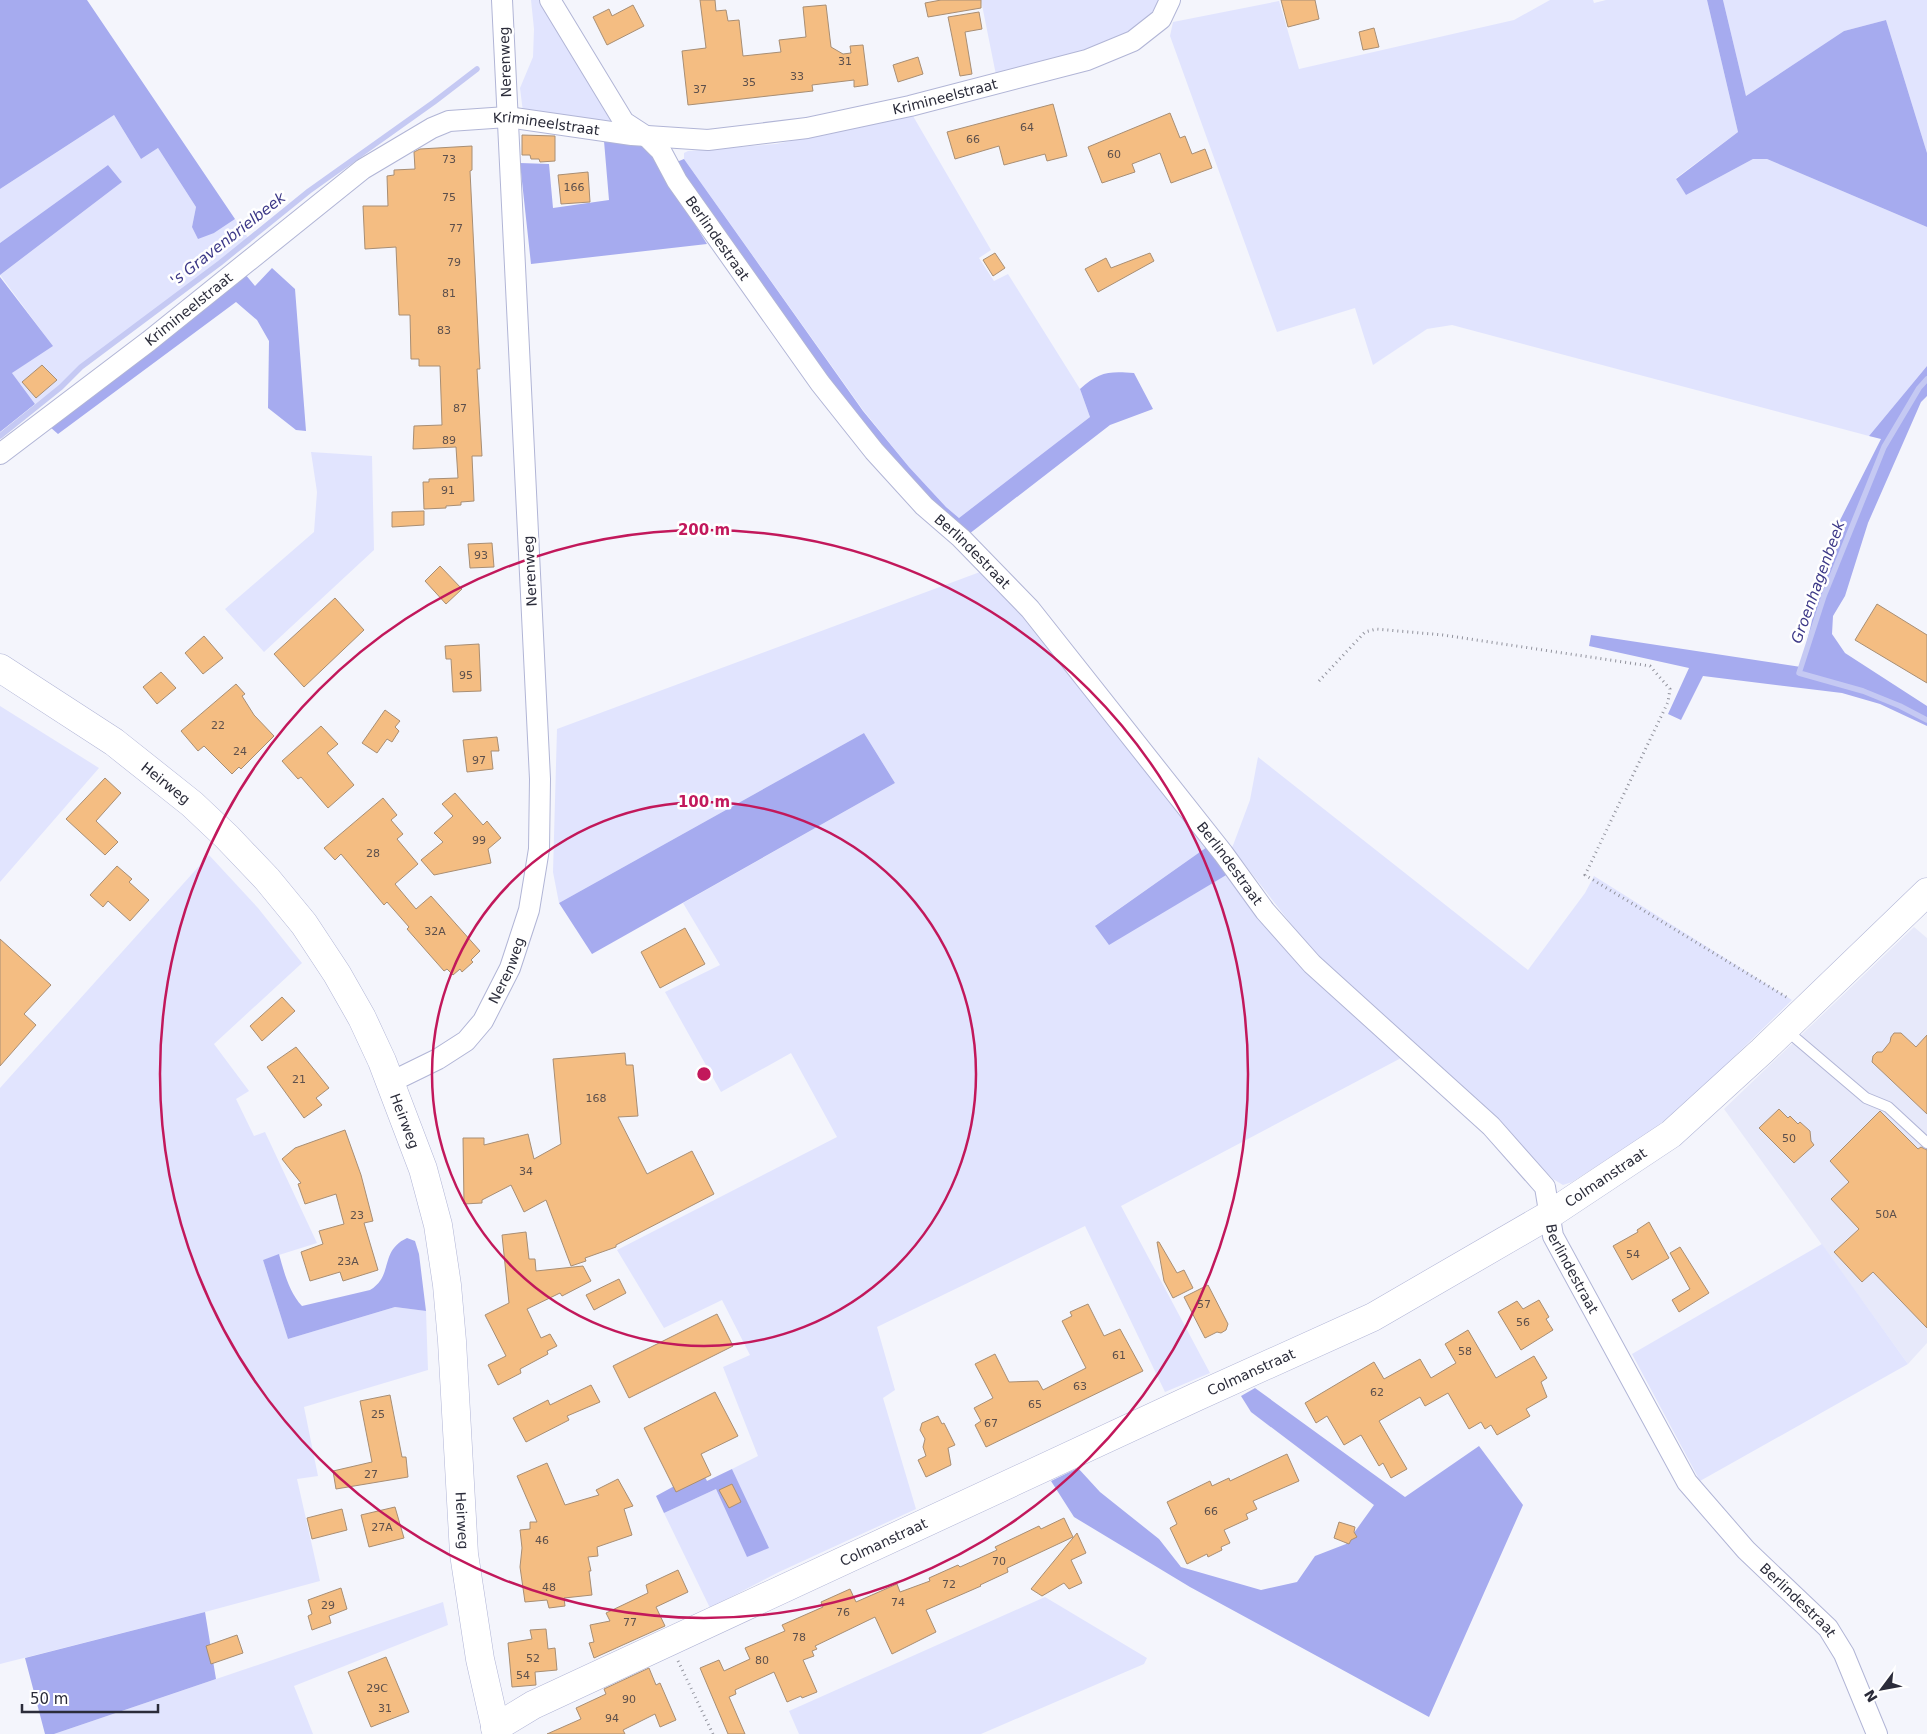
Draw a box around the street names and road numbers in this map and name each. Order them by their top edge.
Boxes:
street label: Nerenweg [496,26,514,98]
street label: Krimineelstraat [891,75,1000,118]
street label: Krimineelstraat [492,109,601,138]
street label: Berlindestraat [682,193,753,284]
street label: Krimineelstraat [142,269,236,349]
street label: Berlindestraat [931,511,1014,592]
street label: Nerenweg [520,535,540,607]
street label: Heirweg [138,759,193,807]
street label: Berlindestraat [1194,819,1266,908]
street label: Nerenweg [485,935,528,1006]
street label: Heirweg [387,1091,423,1151]
street label: Colmanstraat [1562,1144,1650,1210]
street label: Berlindestraat [1543,1223,1602,1317]
street label: Colmanstraat [1205,1345,1298,1399]
street label: Heirweg [452,1491,472,1550]
street label: Colmanstraat [837,1515,930,1569]
street label: Berlindestraat [1757,1560,1840,1640]

